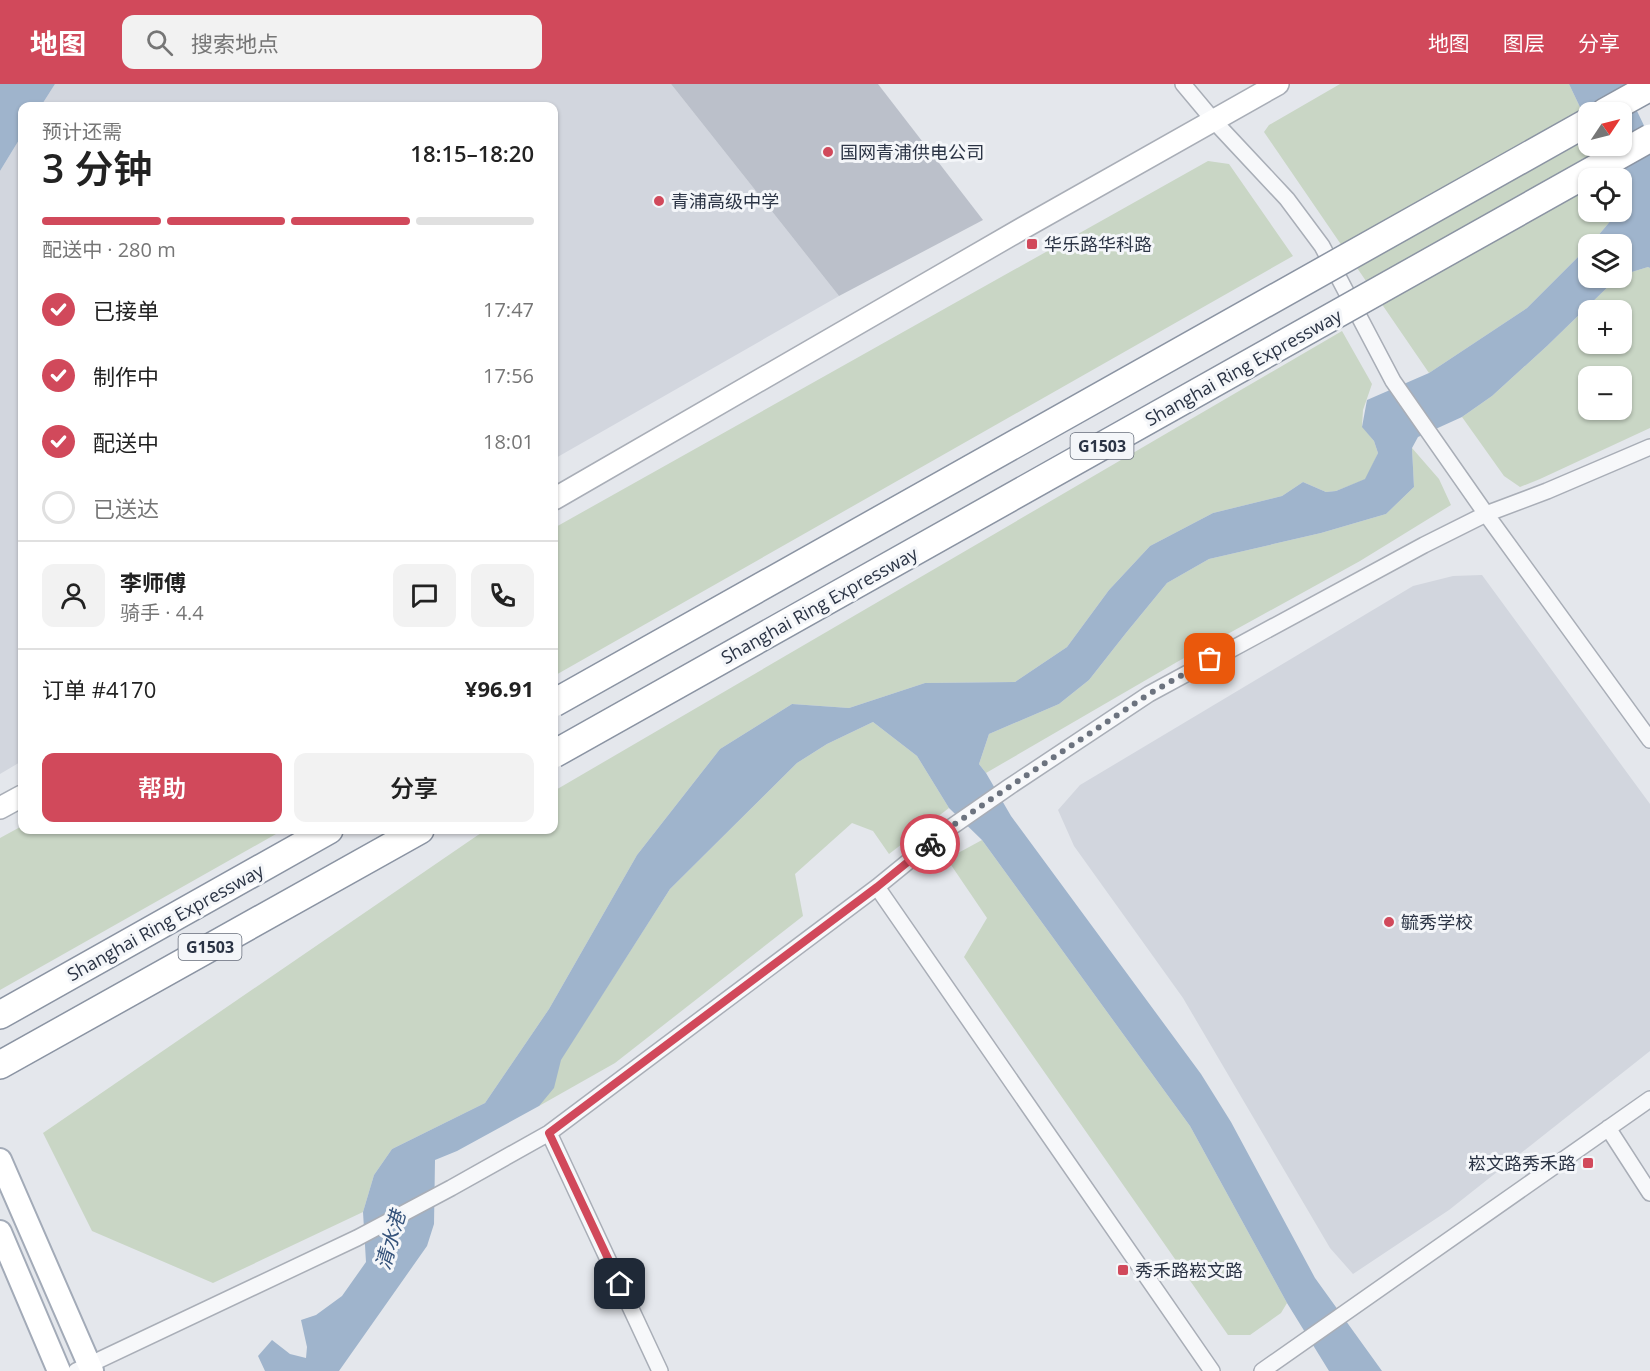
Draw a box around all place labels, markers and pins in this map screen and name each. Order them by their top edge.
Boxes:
place label: 国网青浦供电公司 [840,140,984,164]
marker: 国网青浦供电公司 [821,145,835,159]
place label: 青浦高级中学 [671,189,779,213]
marker: 青浦高级中学 [652,194,666,208]
place label: 华乐路华科路 [1044,232,1152,256]
marker: 华乐路华科路 [1025,237,1039,251]
pin [1184,633,1235,684]
place label: 毓秀学校 [1401,910,1473,934]
marker: 毓秀学校 [1382,915,1396,929]
place label: 崧文路秀禾路 [1468,1151,1576,1175]
marker: 崧文路秀禾路 [1581,1156,1595,1170]
pin [594,1258,645,1309]
place label: 秀禾路崧文路 [1135,1258,1243,1282]
marker: 秀禾路崧文路 [1116,1263,1130,1277]

